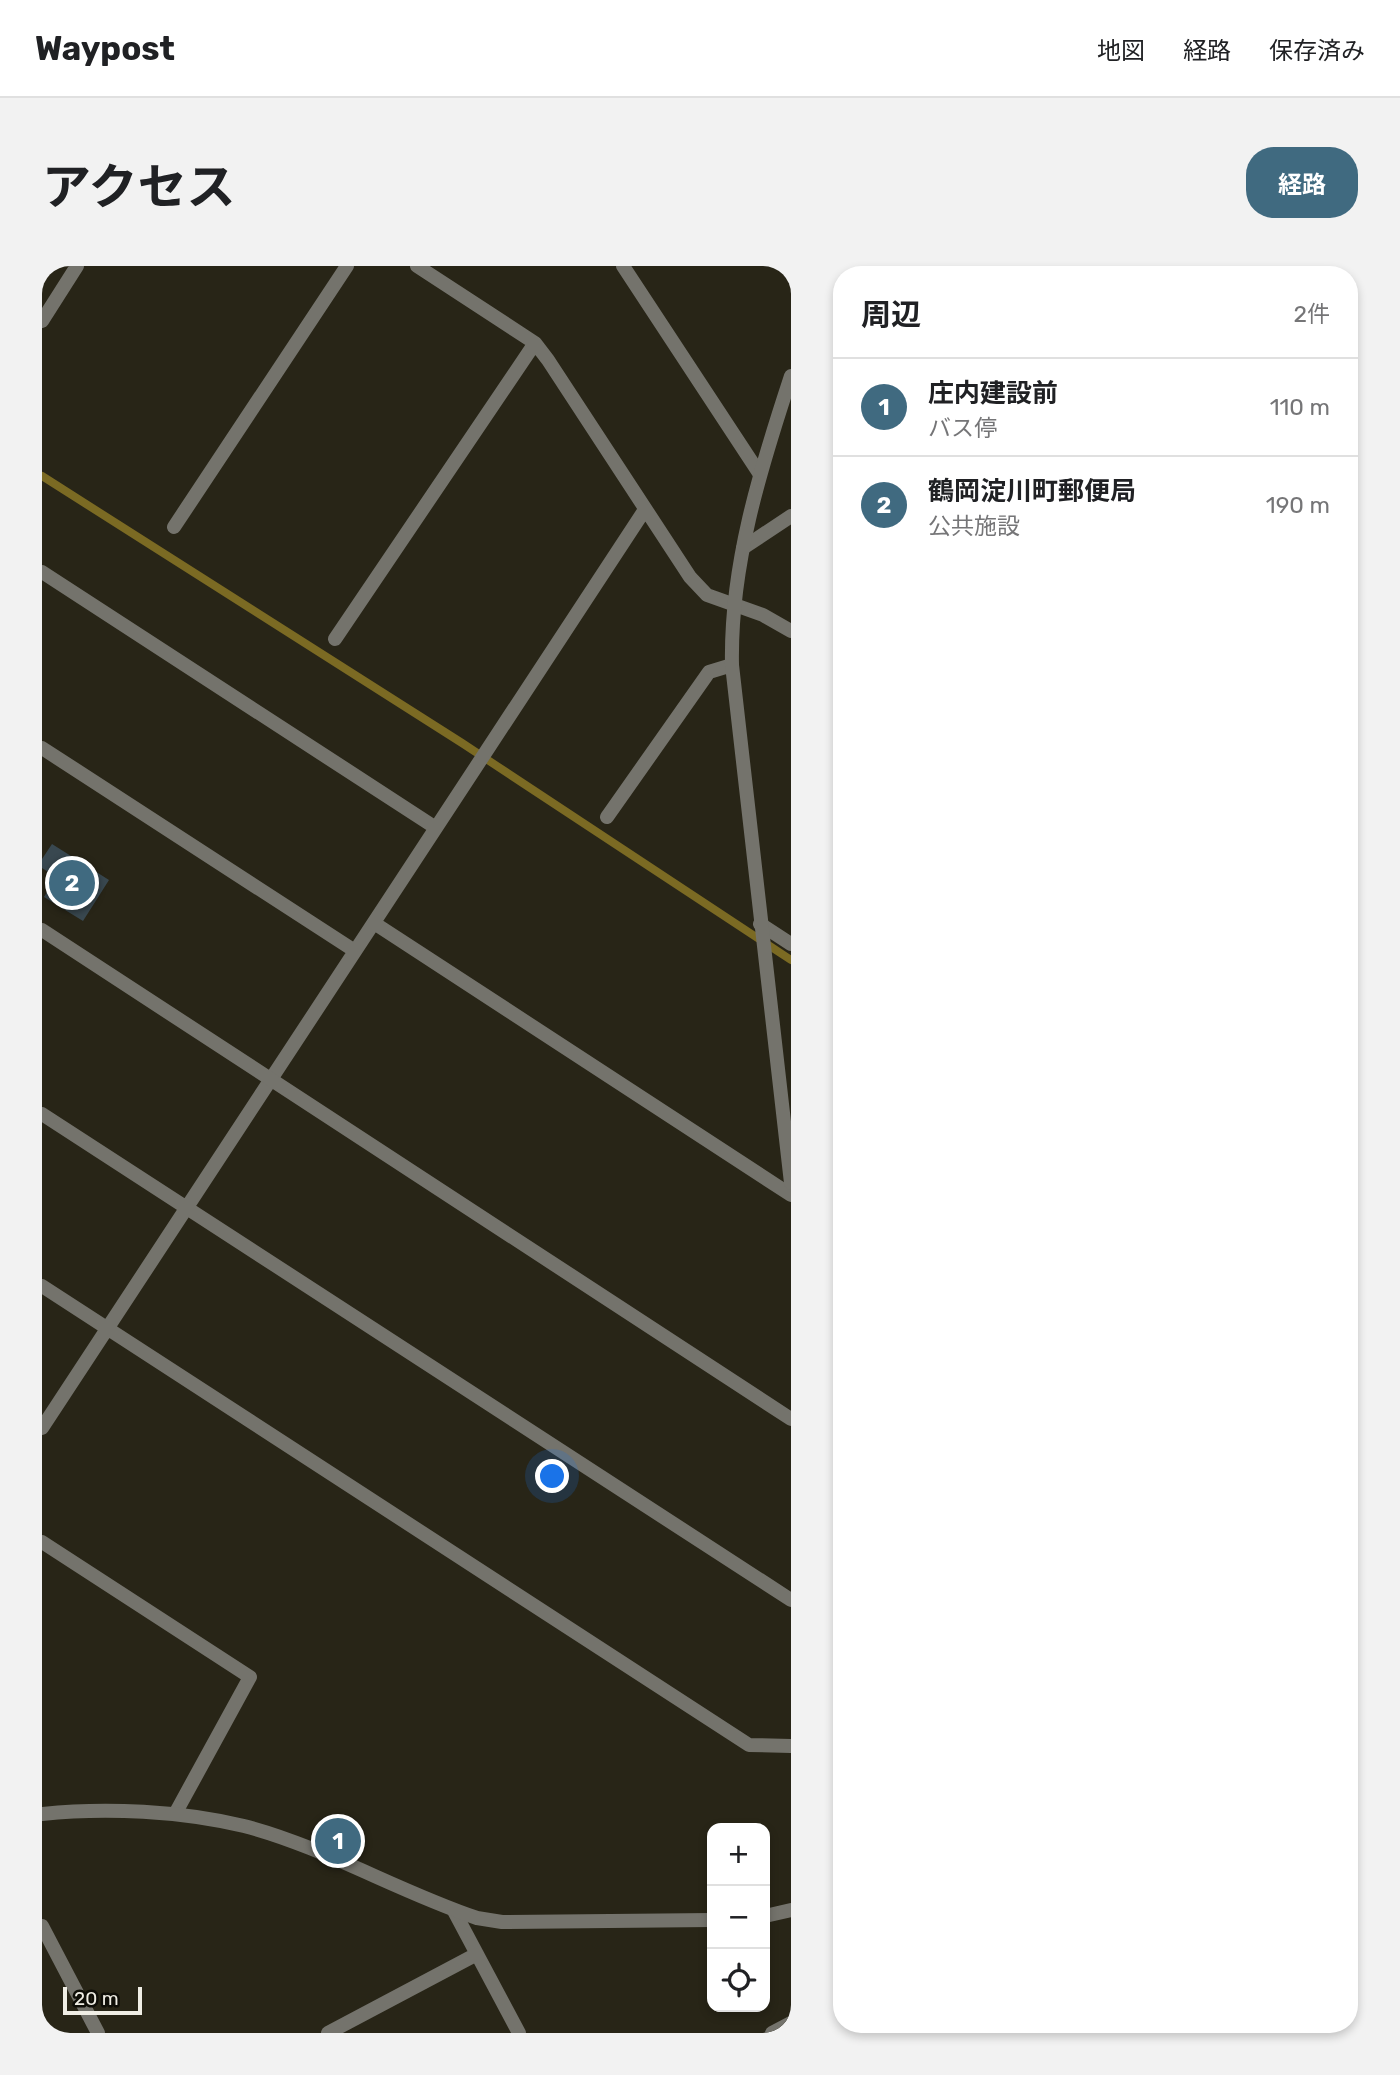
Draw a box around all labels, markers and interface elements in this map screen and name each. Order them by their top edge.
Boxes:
text: Waypost [35,29,175,68]
text: 地図 [1097,37,1145,65]
text: 経路 [1183,37,1231,65]
text: 保存済み [1269,37,1365,65]
button: 経路 [1246,147,1358,218]
text: アクセス [42,158,236,216]
text: 周辺 [861,297,921,333]
text: 2件 [1293,300,1330,328]
text: 庄内建設前 [928,378,1058,409]
text: 1 [878,393,890,421]
text: 110 m [1270,393,1330,421]
text: バス停 [928,414,997,442]
text: 鶴岡淀川町郵便局 [928,476,1136,507]
text: 2 [877,491,891,519]
text: 190 m [1266,491,1330,519]
text: 公共施設 [928,512,1020,540]
pin: 2 [49,857,95,909]
your location [535,1459,569,1493]
pin: 1 [315,1815,361,1867]
map controls [707,1823,770,2012]
button: + [707,1823,770,1886]
button: − [707,1886,770,1949]
button: locate [707,1949,770,2012]
scale bar [63,1984,142,2016]
text: 20 m [74,1987,119,2010]

